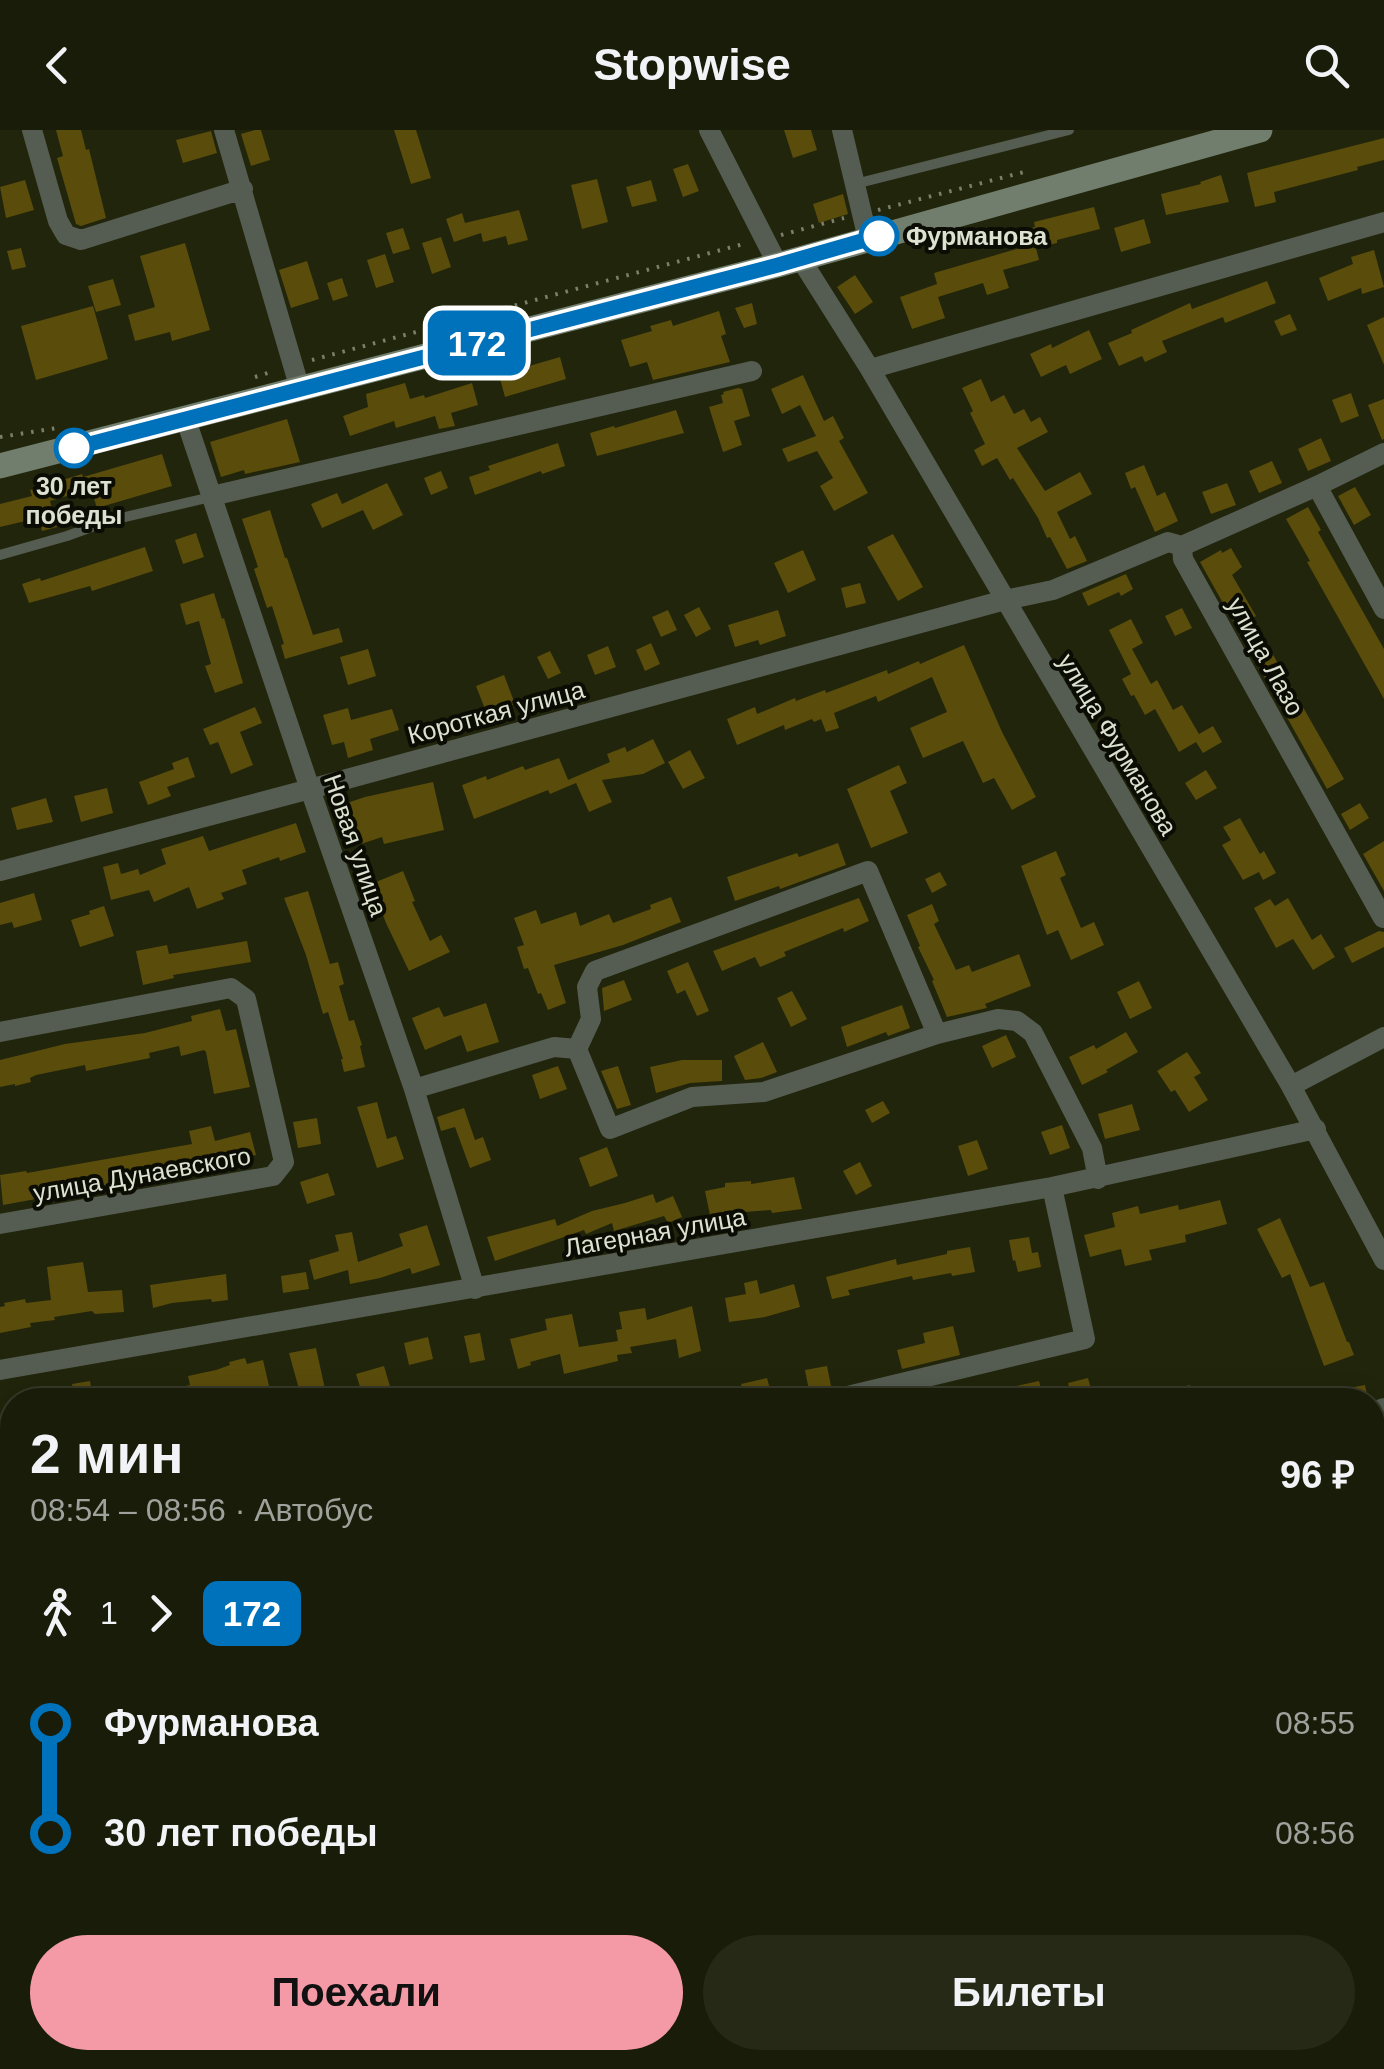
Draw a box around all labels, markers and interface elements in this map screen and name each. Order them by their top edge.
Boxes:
icon: back [30,38,85,93]
icon: search [1299,38,1354,93]
text: Stopwise [593,39,791,90]
marker: Фурманова [860,217,898,255]
place label: Фурманова [906,222,1048,250]
line badge: 172 [420,310,534,376]
text: 172 [448,324,506,363]
marker: 30 лет победы [55,429,93,467]
place label: 30 лет победы [26,472,122,529]
street label: улица Лазо [1222,592,1310,720]
street label: улица Фурманова [1053,648,1183,840]
street label: Короткая улица [405,675,588,749]
street label: Новая улица [319,770,393,920]
street label: улица Дунаевского [31,1141,253,1207]
street label: Лагерная улица [562,1202,748,1262]
text: 2 мин [30,1423,184,1485]
text: 96 ₽ [1280,1454,1355,1496]
text: 08:54 – 08:56 · Автобус [30,1492,373,1528]
icon: walk [30,1586,85,1641]
icon: forward [133,1586,188,1641]
text: 172 [223,1594,281,1633]
text: 1 [100,1595,118,1631]
text: Фурманова [104,1702,319,1744]
text: 08:55 [1275,1705,1355,1741]
text: 30 лет победы [104,1812,378,1854]
text: 08:56 [1275,1815,1355,1851]
button: Поехали [30,1935,683,2050]
button: Билеты [703,1935,1355,2050]

